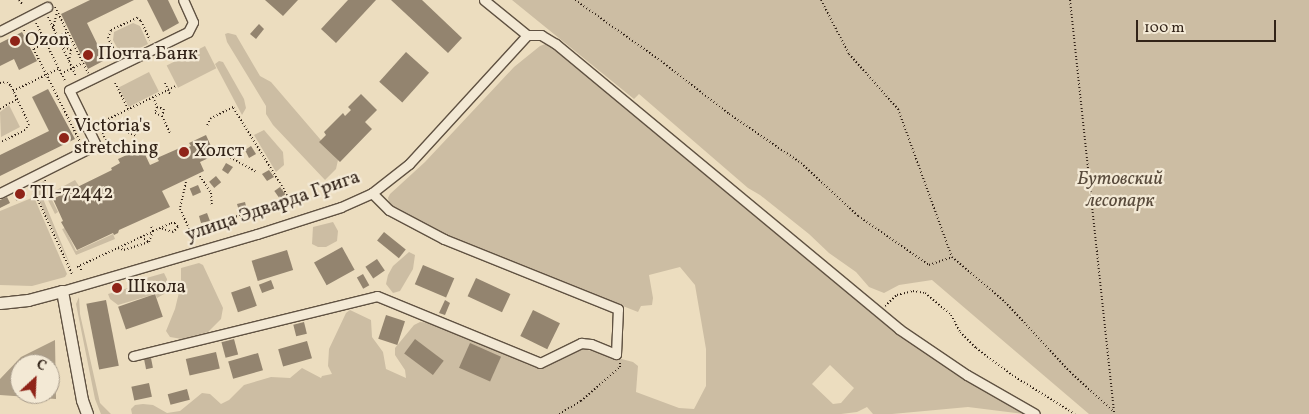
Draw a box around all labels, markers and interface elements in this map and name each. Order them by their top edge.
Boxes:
scale bar [1139,10,1279,42]
text: 100 m [1144,18,1184,39]
place label: Ozon [25,30,70,52]
marker: Ozon [9,35,21,47]
place label: Почта Банк [98,44,198,66]
marker: Почта Банк [82,49,94,61]
place label: Victoria's stretching [74,116,158,160]
marker: Victoria's stretching [58,132,70,144]
place label: Холст [194,141,244,163]
marker: Холст [178,146,190,158]
street label: улица Эдварда Грига [183,166,363,248]
park label: Бутовский лесопарк [1077,169,1163,213]
place label: ТП-72442 [30,183,113,205]
marker: ТП-72442 [14,188,26,200]
place label: Школа [127,277,186,299]
marker: Школа [111,282,123,294]
north arrow [10,354,60,404]
text: С [33,355,49,376]

